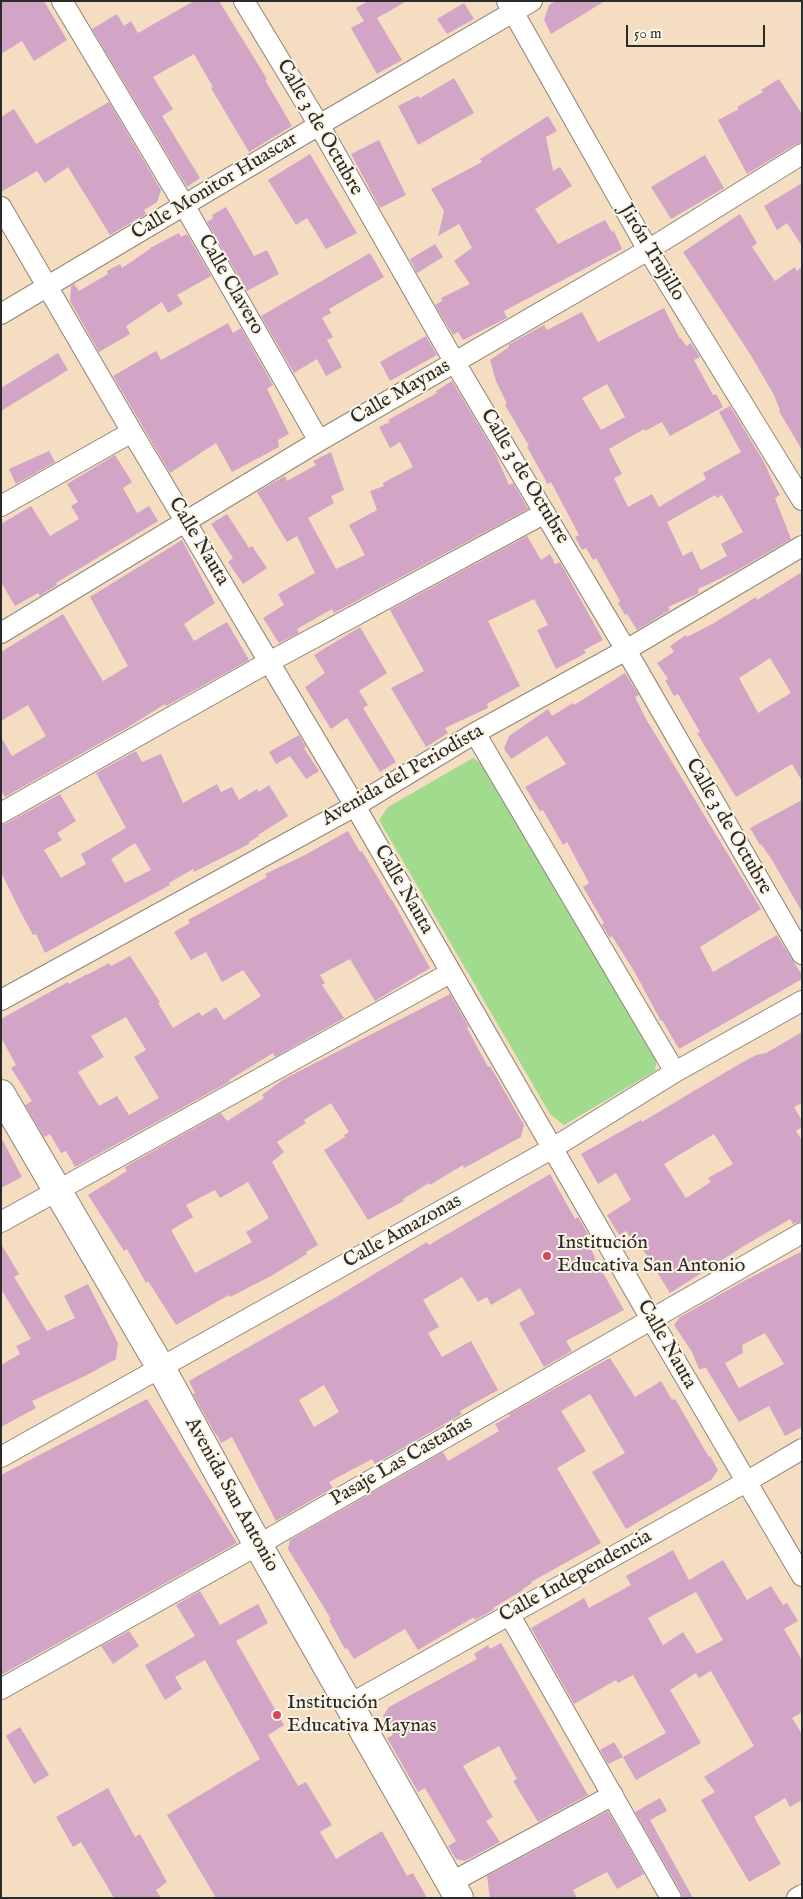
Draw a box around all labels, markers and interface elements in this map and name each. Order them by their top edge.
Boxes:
scale bar [628,15,767,47]
text: 50 m [634,24,662,43]
street label: Calle 3 de Octubre [270,56,368,200]
street label: Calle Monitor Huascar [128,128,302,246]
street label: Jirón Trujillo [613,200,689,306]
street label: Calle Clavero [192,231,268,339]
street label: Calle Maynas [347,355,455,431]
street label: Calle 3 de Octubre [474,405,574,549]
street label: Calle Nauta [162,494,234,590]
street label: Avenida del Periodista [318,720,488,832]
street label: Calle 3 de Octubre [679,755,777,899]
street label: Calle Nauta [368,841,438,939]
street label: Calle Amazonas [340,1190,466,1274]
place label: Institución Educativa San Antonio [557,1232,745,1279]
marker: Institución Educativa San Antonio [541,1250,553,1262]
street label: Calle Nauta [631,1296,701,1394]
street label: Pasaje Las Castañas [327,1412,477,1512]
street label: Avenida San Antonio [179,1414,283,1576]
street label: Calle Independencia [496,1525,656,1629]
place label: Institución Educativa Maynas [287,1692,436,1739]
marker: Institución Educativa Maynas [271,1709,283,1721]

